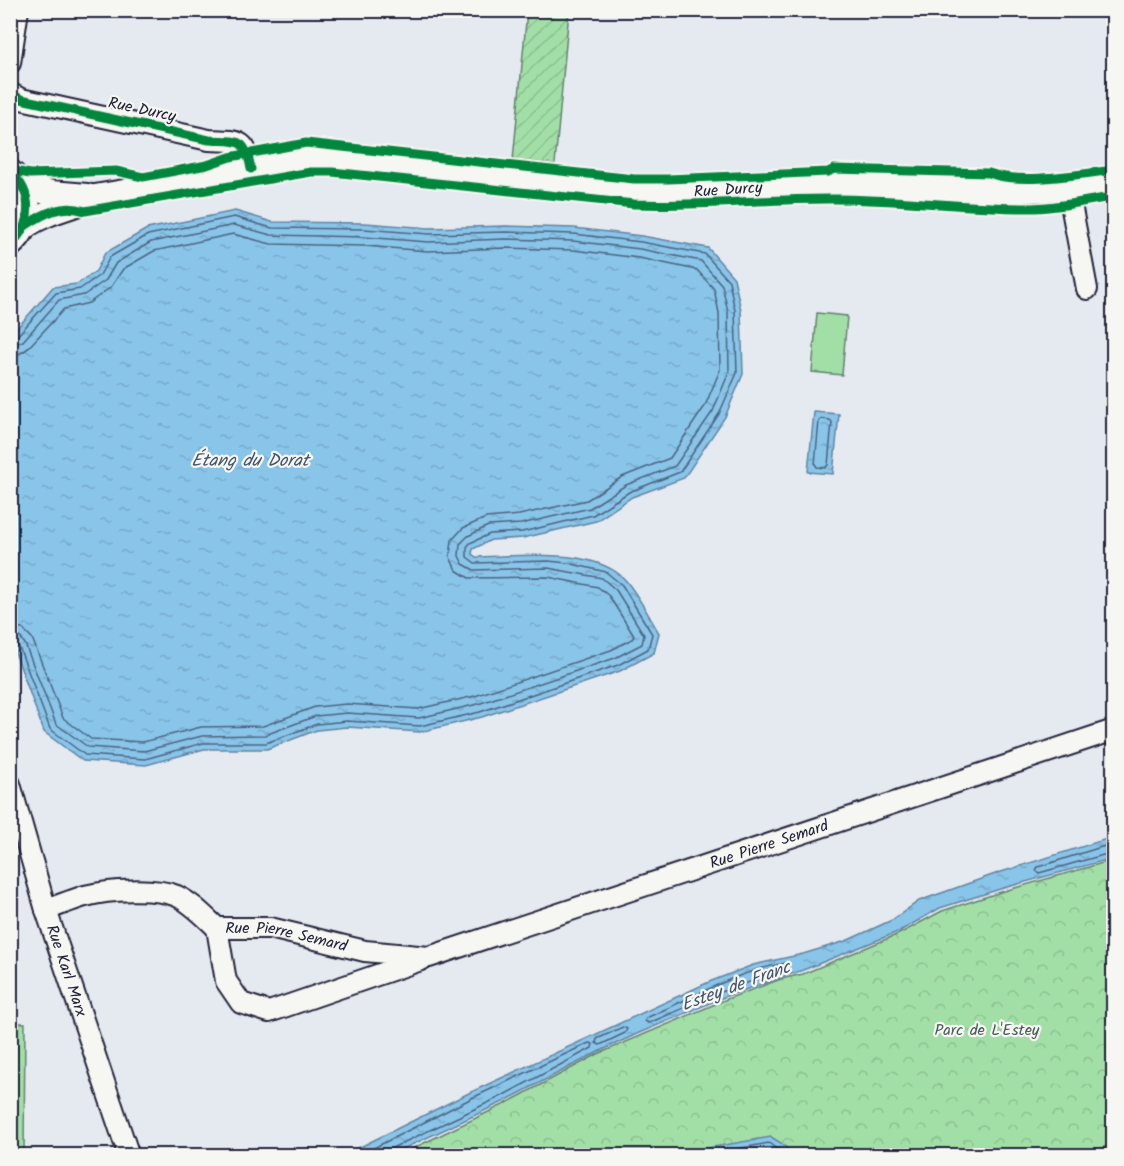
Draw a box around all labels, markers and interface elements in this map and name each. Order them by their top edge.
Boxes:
street label: Rue Durcy [106,91,179,129]
street label: Rue Durcy [693,175,764,204]
water label: Étang du Dorat [191,447,312,476]
street label: Rue Pierre Semard [706,813,833,876]
street label: Rue Pierre Semard [225,915,351,959]
street label: Rue Karl Marx [39,921,94,1021]
water label: Estey de Franc [677,953,797,1020]
park label: Parc de L'Estey [935,1018,1040,1043]

